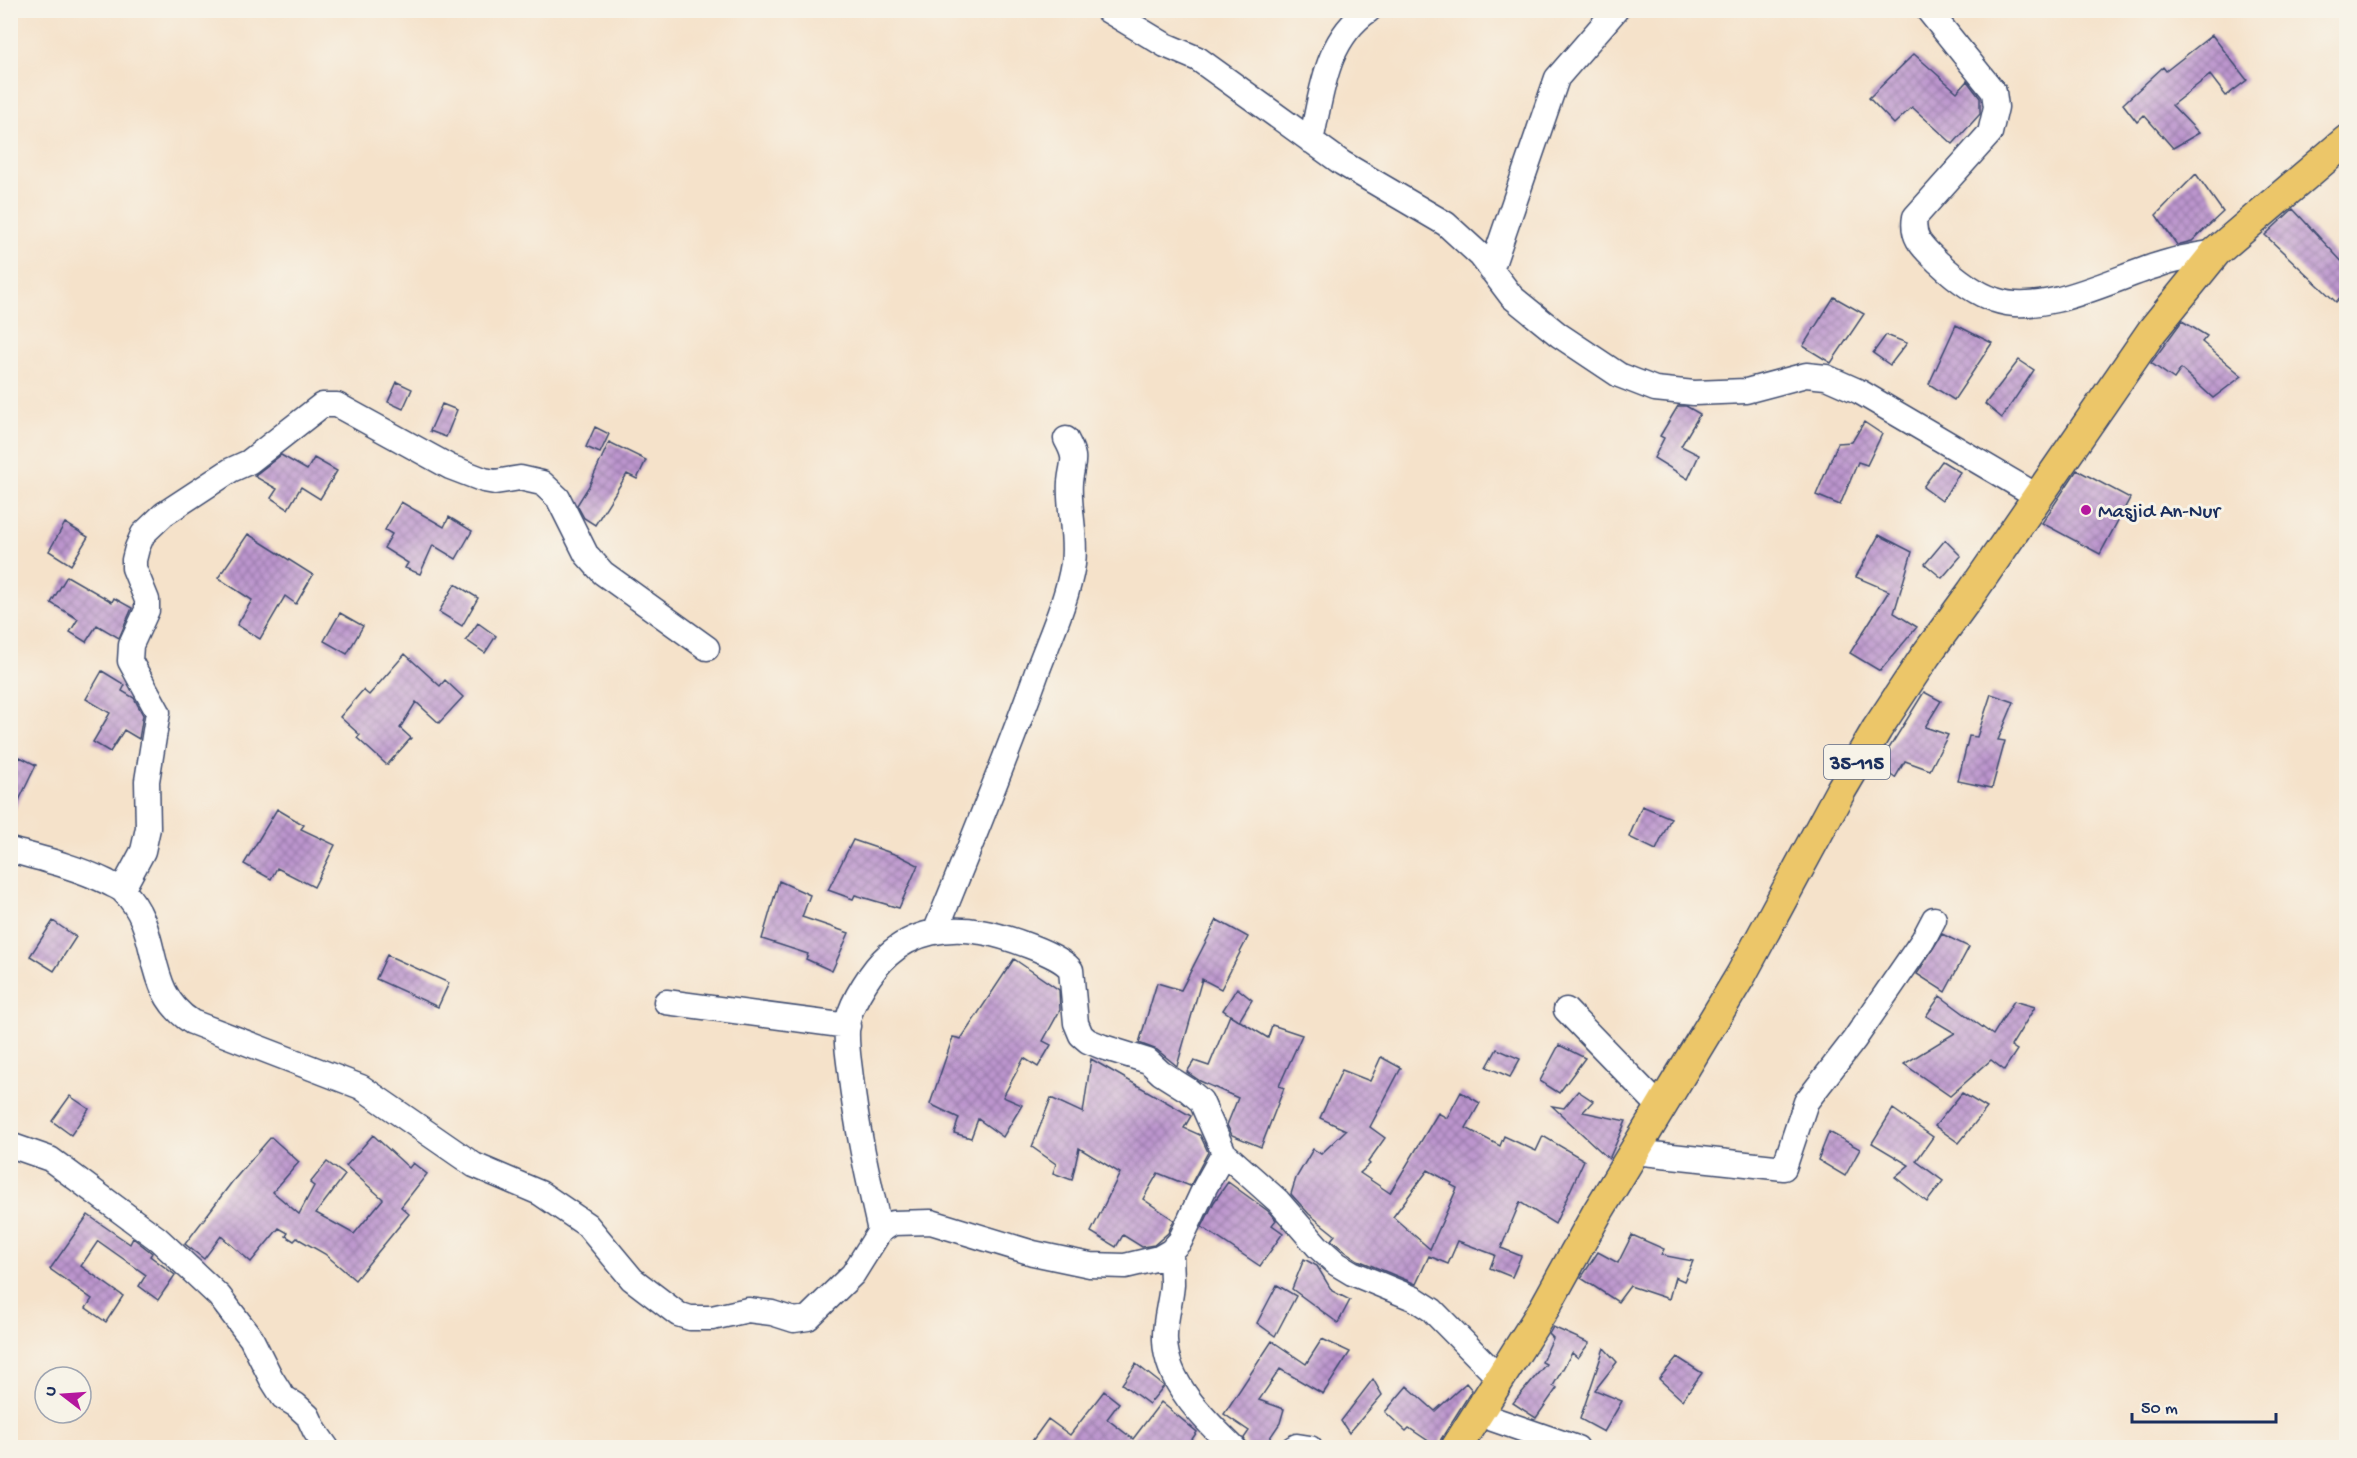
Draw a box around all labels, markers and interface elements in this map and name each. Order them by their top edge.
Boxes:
place label: Masjid An-Nur [2098,501,2221,526]
marker: Masjid An-Nur [2079,503,2093,517]
road number: 35-115 [1824,745,1890,779]
north arrow [33,1365,93,1425]
text: U [42,1384,63,1399]
scale bar [2132,1386,2276,1424]
text: 50 m [2141,1399,2178,1420]

